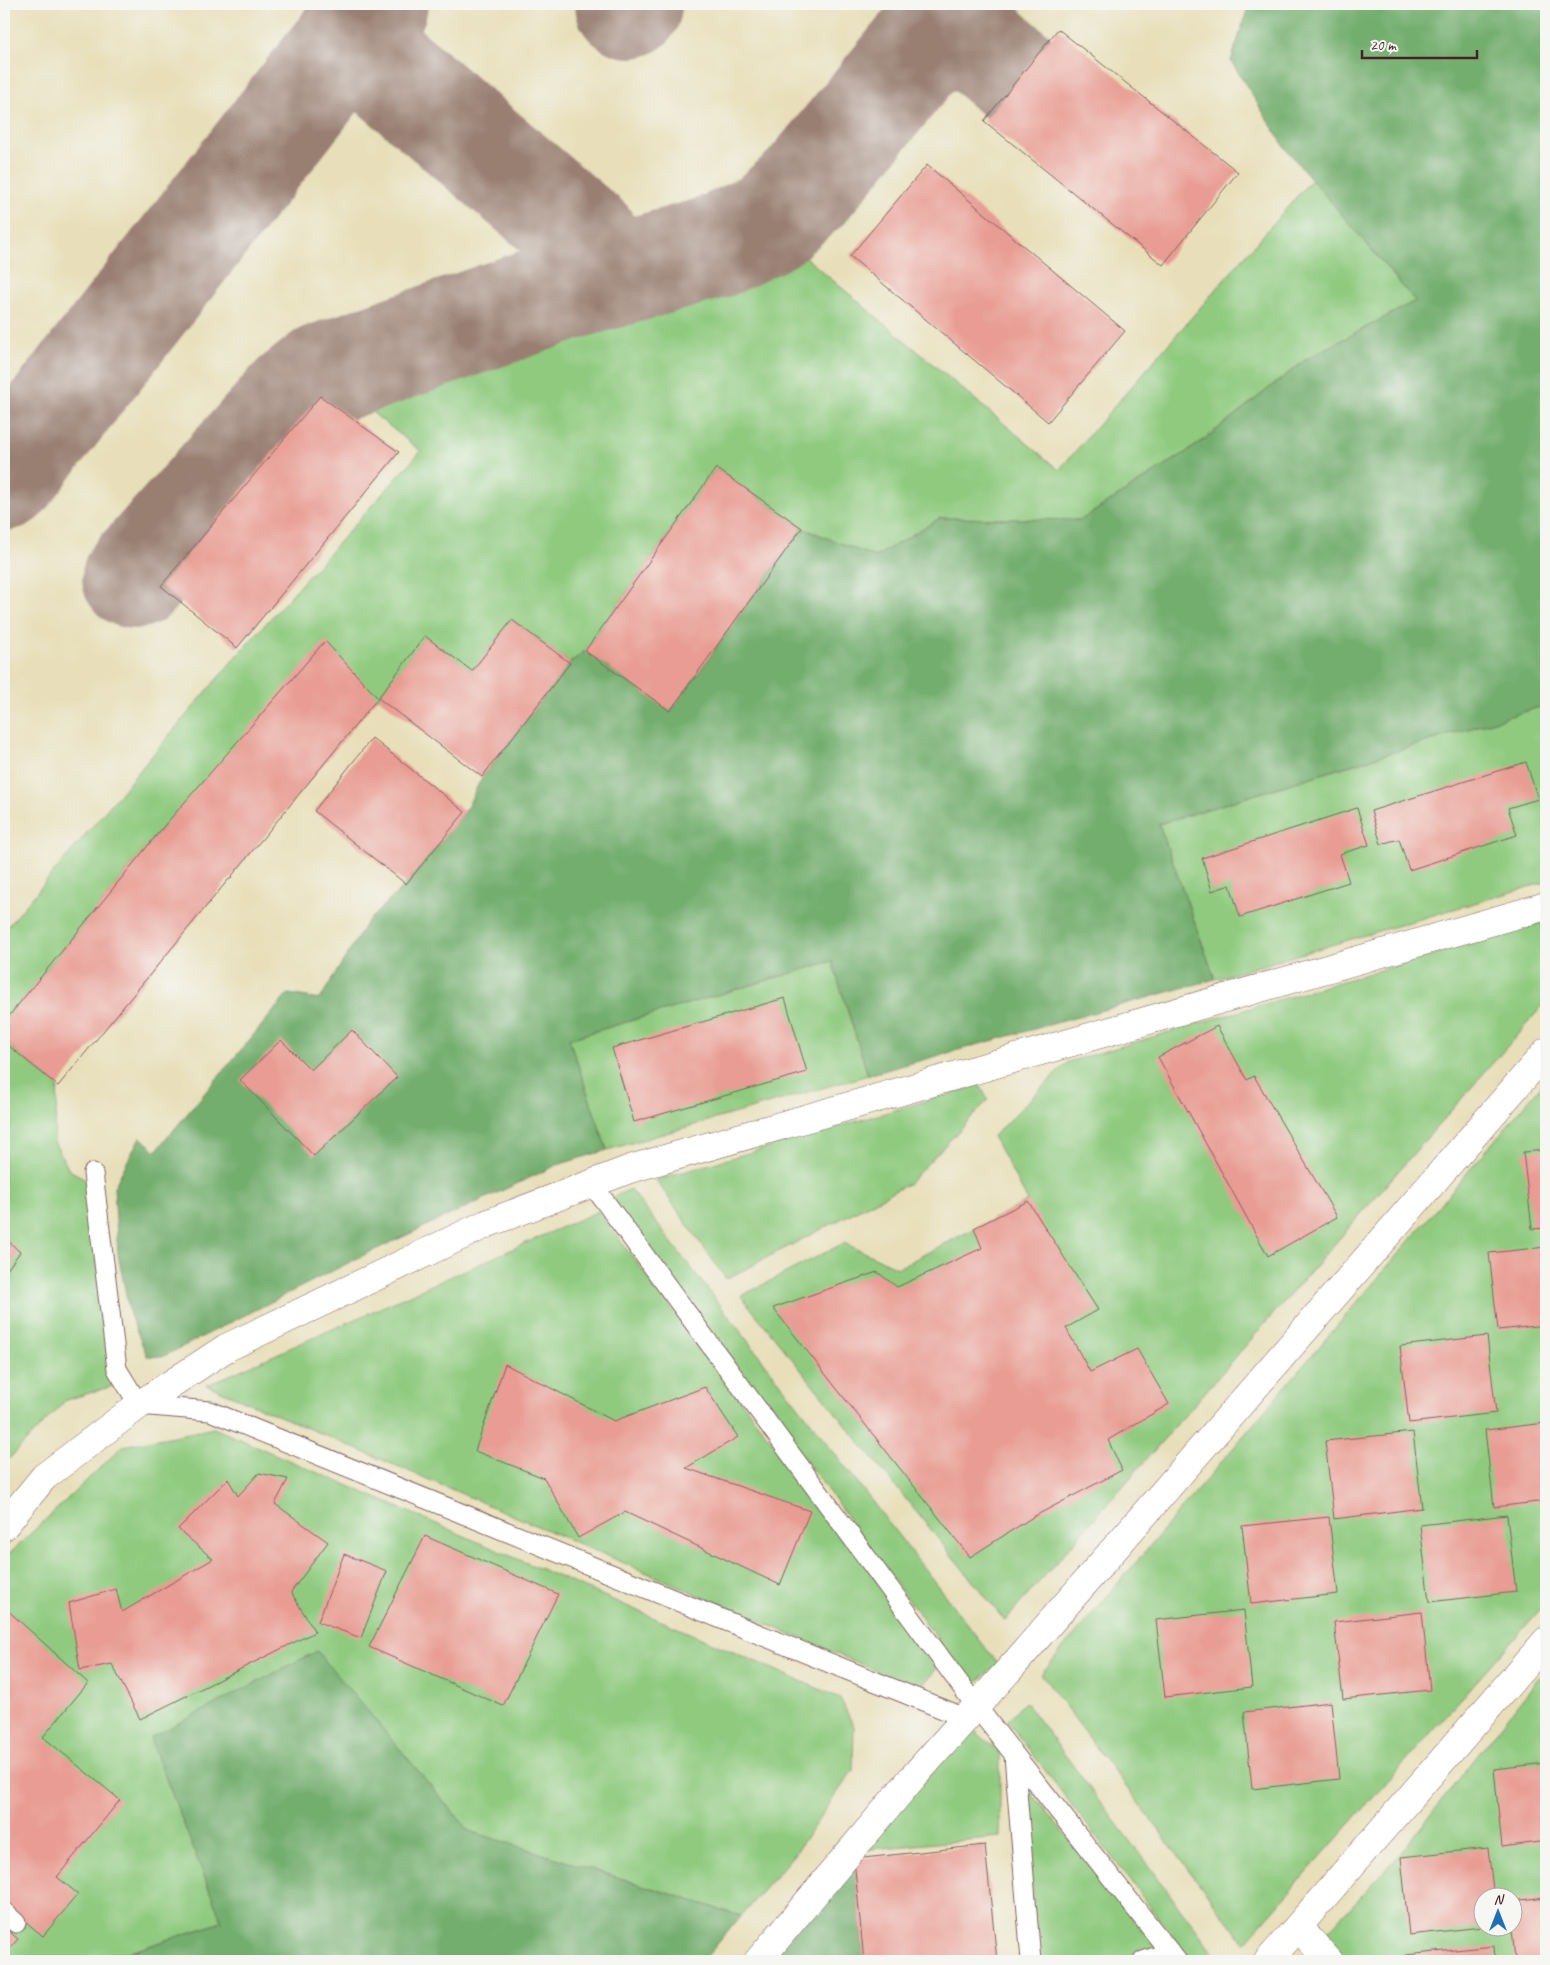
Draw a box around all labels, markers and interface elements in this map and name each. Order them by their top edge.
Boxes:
scale bar [1362,28,1478,60]
text: 20 m [1370,36,1397,55]
north arrow [1472,1888,1522,1938]
text: N [1494,1891,1505,1908]

